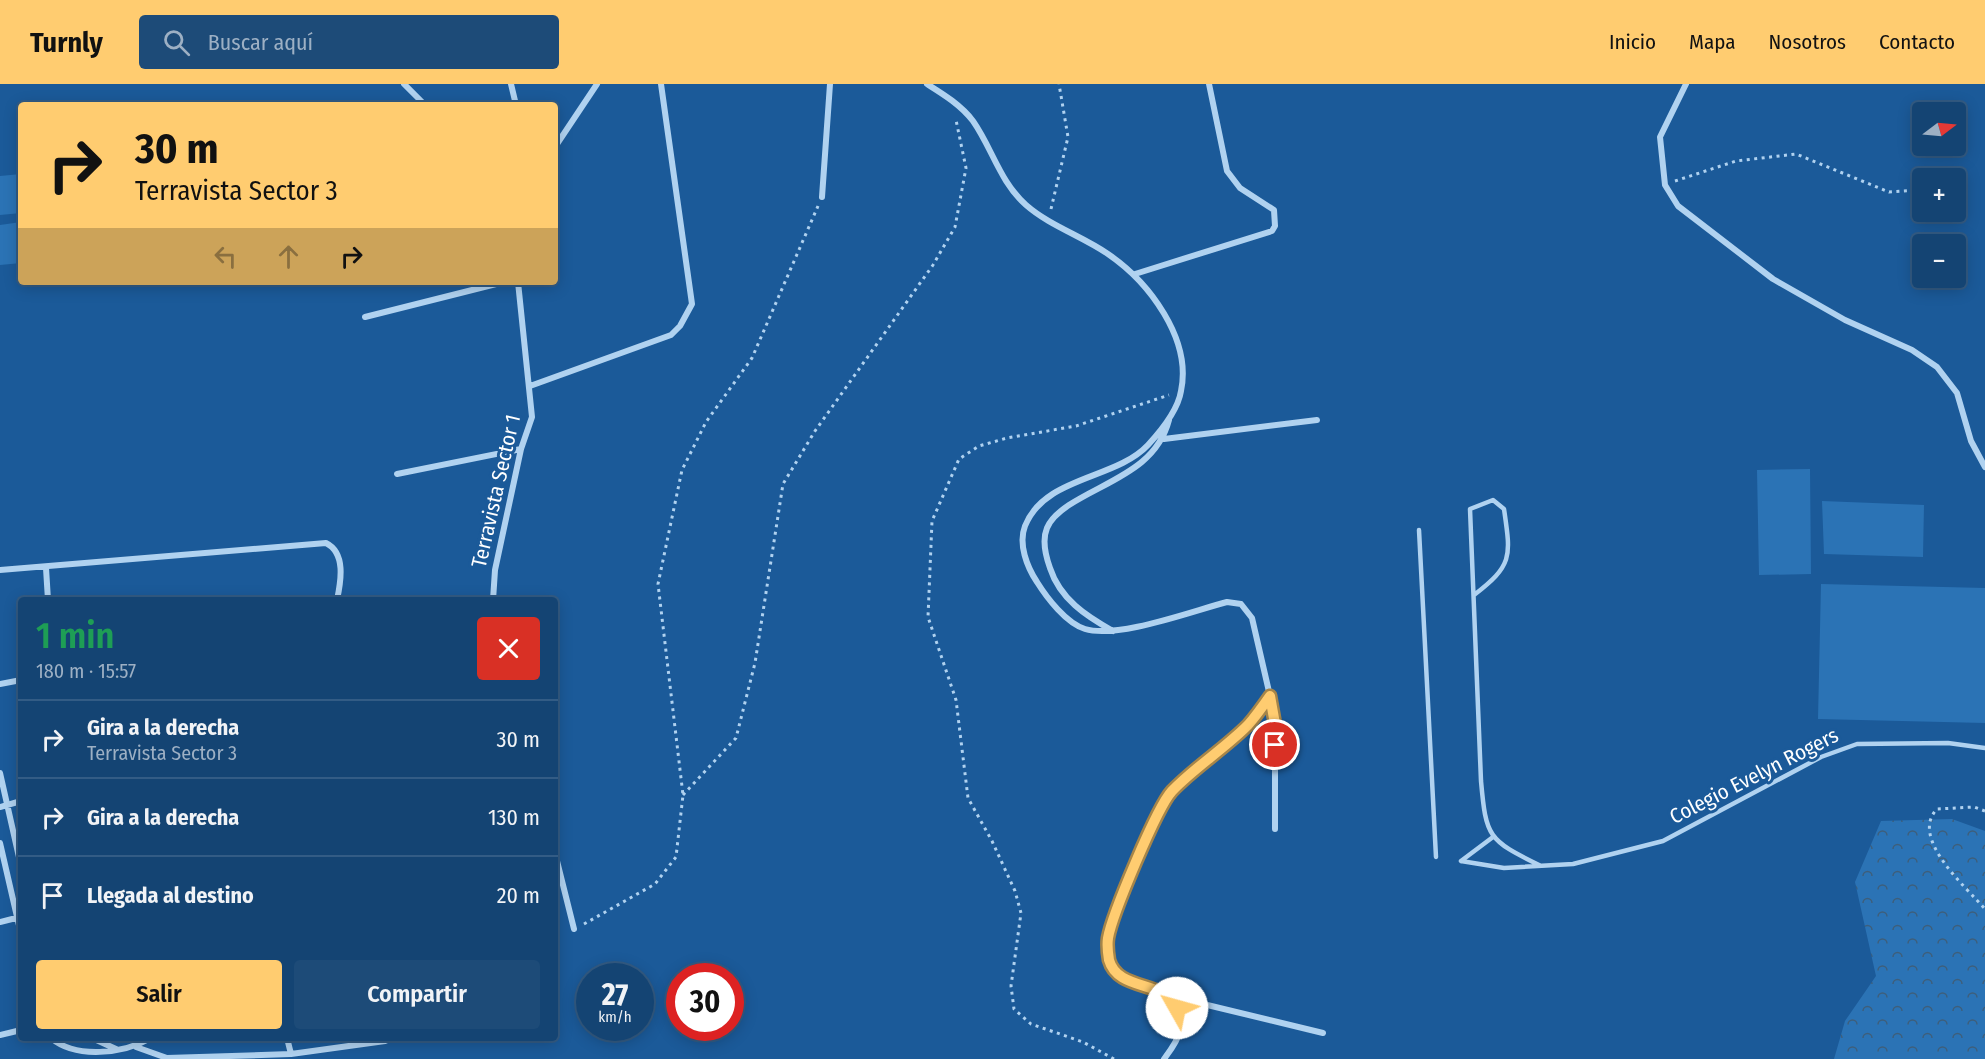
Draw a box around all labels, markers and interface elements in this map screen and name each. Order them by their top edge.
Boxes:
search box [139,15,559,69]
text: Turnly [30,26,103,59]
icon: search [160,26,193,59]
text: Buscar aquí [208,29,313,56]
text: Inicio [1609,29,1656,55]
text: Mapa [1689,29,1736,55]
text: Nosotros [1769,29,1846,55]
text: Contacto [1879,29,1955,55]
north arrow [1912,102,1966,156]
map controls [1912,102,1966,288]
text: 30 m [135,124,219,174]
icon: right [36,126,114,204]
button: + [1912,168,1966,222]
text: Terravista Sector 3 [135,175,338,207]
button: − [1912,234,1966,288]
icon: left [209,240,242,273]
icon: ahead [272,240,305,273]
icon: right [335,240,368,273]
street label: Terravista Sector 1 [466,412,526,570]
text: 1 min [36,614,114,658]
button: close [477,617,540,680]
text: 180 m · 15:57 [36,659,136,683]
text: Gira a la derecha [87,714,239,741]
pin [1249,719,1300,770]
street label: Colegio Evelyn Rogers [1665,722,1843,830]
icon: right [36,723,69,756]
text: 30 m [497,726,540,753]
icon: arrive [1258,728,1291,761]
text: Terravista Sector 3 [87,741,237,765]
icon: right [36,801,69,834]
text: Gira a la derecha [87,804,239,831]
text: 130 m [488,804,540,831]
icon: arrive [36,879,69,912]
text: Llegada al destino [87,882,254,909]
text: 20 m [497,882,540,909]
button: Salir [36,960,282,1029]
button: Compartir [294,960,540,1029]
speed limit sign: 30 [666,963,744,1041]
position arrow [1145,976,1209,1040]
text: 27 [602,977,628,1013]
text: km/h [598,1008,632,1026]

